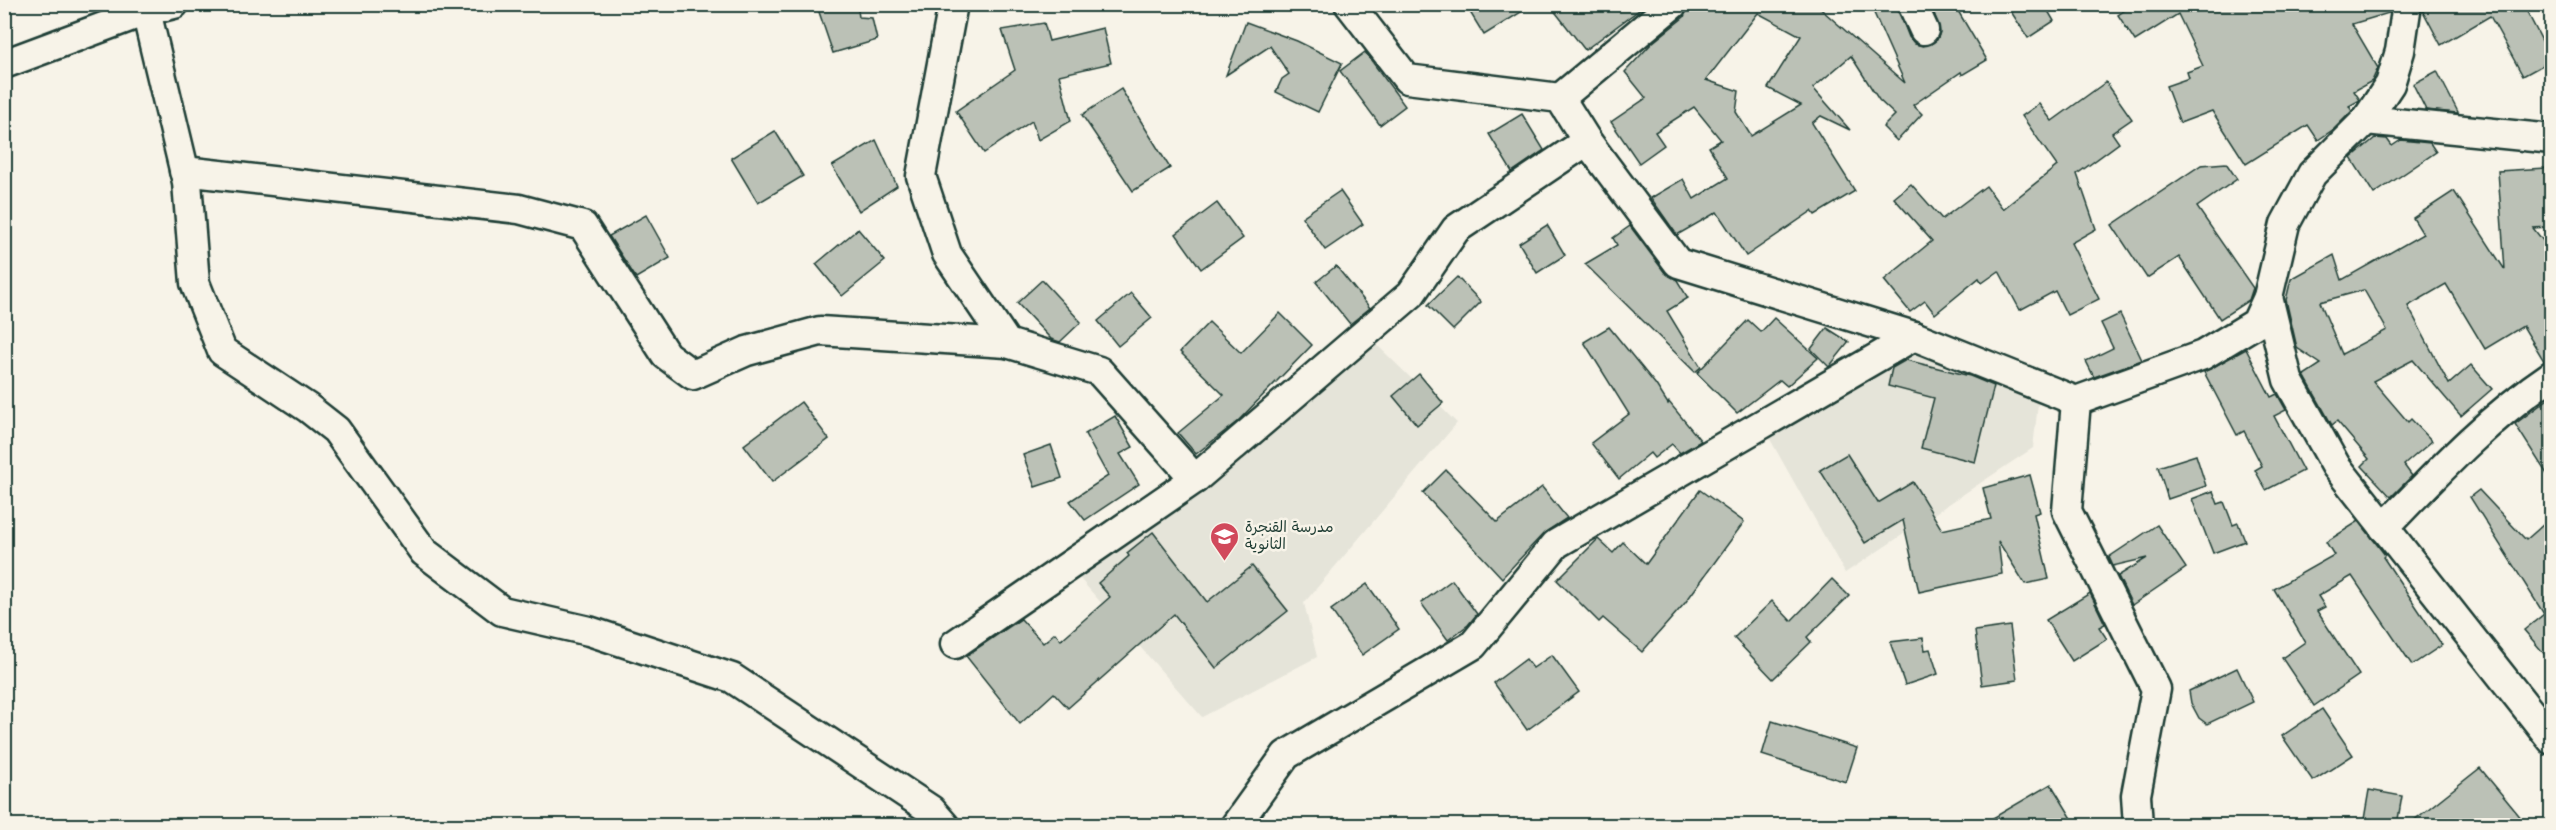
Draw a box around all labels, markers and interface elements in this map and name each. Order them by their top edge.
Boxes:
place label: مدرسة القنجرة الثانوية [1245,514,1334,554]
school or university icon: مدرسة القنجرة الثانوية [1208,520,1240,562]

